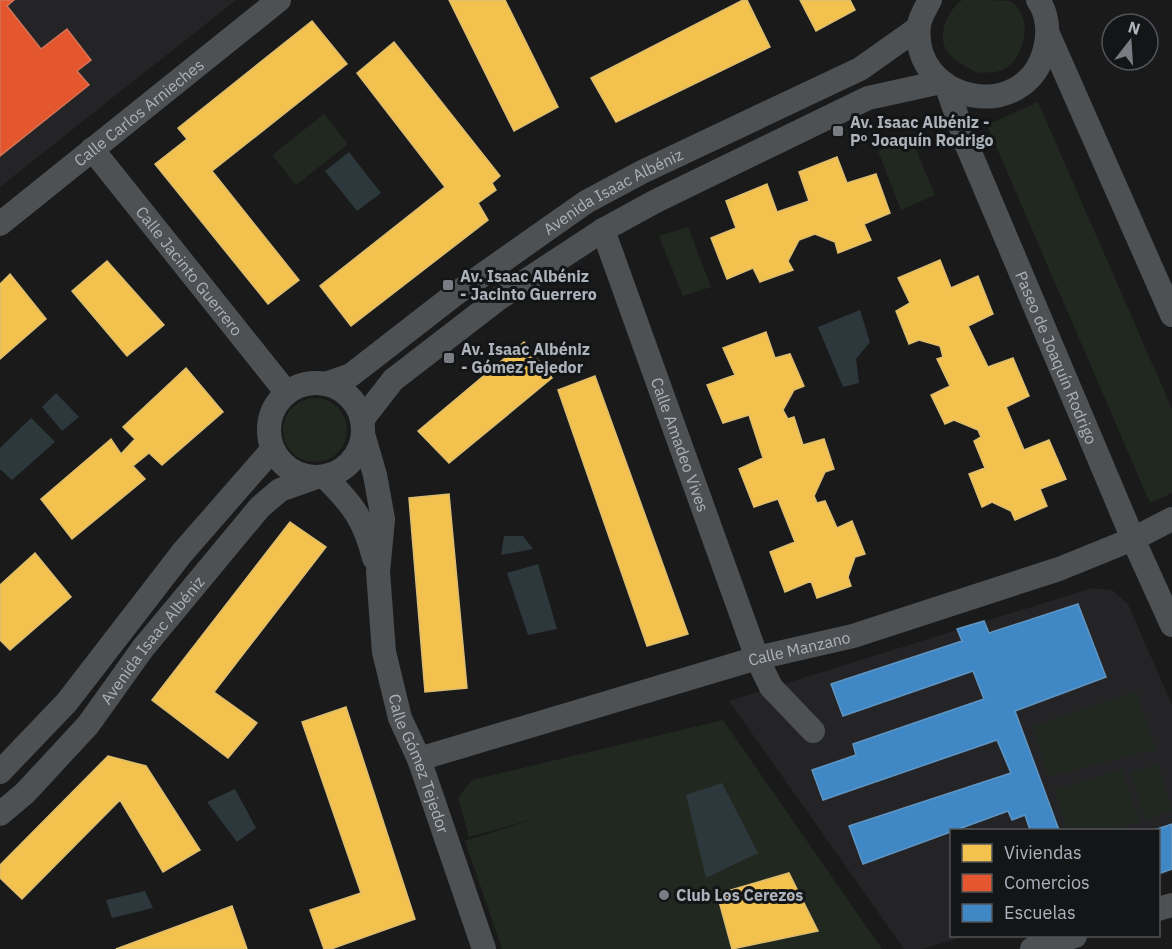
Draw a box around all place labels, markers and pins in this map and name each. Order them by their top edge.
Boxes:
place label: Av. Isaac Albéniz - Pº Joaquín Rodrigo [850,112,994,150]
marker: Av. Isaac Albéniz - Pº Joaquín Rodrigo [831,124,845,138]
place label: Av. Isaac Albéniz - Jacinto Guerrero [460,266,597,304]
marker: Av. Isaac Albéniz - Jacinto Guerrero [441,278,455,292]
place label: Av. Isaac Albéniz - Gómez Tejedor [461,339,590,377]
marker: Av. Isaac Albéniz - Gómez Tejedor [442,351,456,365]
place label: Club Los Cerezos [676,885,803,905]
marker: Club Los Cerezos [657,888,671,902]

